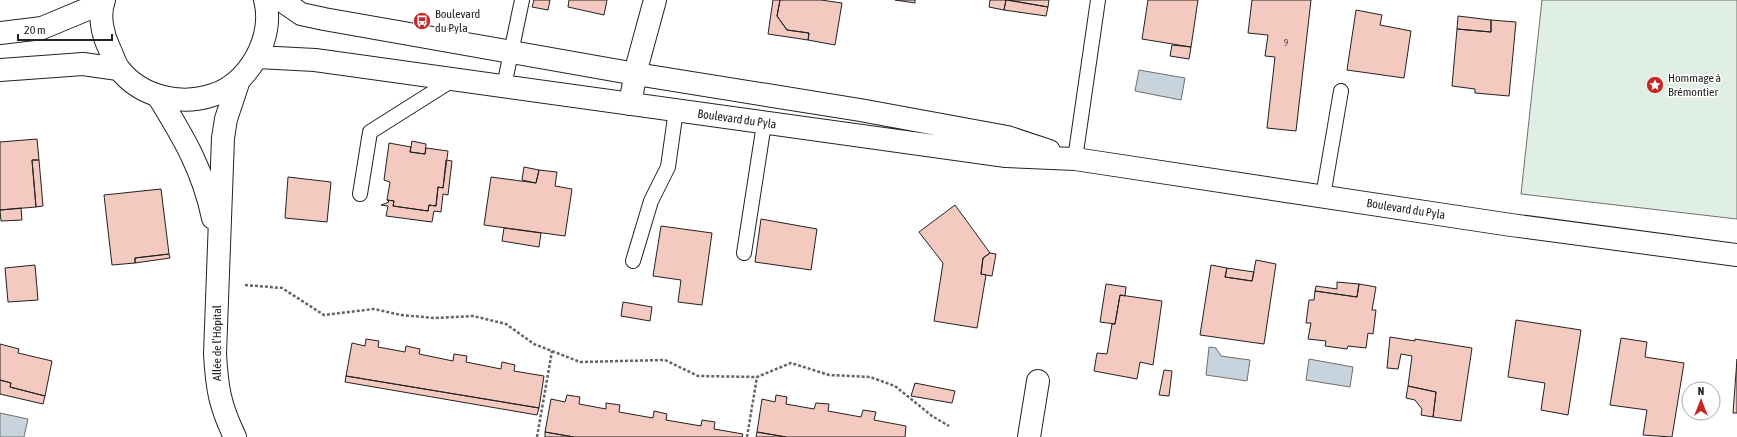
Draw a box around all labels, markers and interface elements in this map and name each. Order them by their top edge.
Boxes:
place label: Boulevard du Pyla [435,7,480,35]
bus stop icon: Boulevard du Pyla [412,11,432,31]
scale bar [18,16,112,42]
text: 20 m [24,23,46,37]
house number: 9 [1284,37,1289,48]
place label: Hommage à Brémontier [1668,71,1721,99]
place icon: Hommage à Brémontier [1645,75,1665,95]
street label: Boulevard du Pyla [697,107,777,131]
street label: Boulevard du Pyla [1366,196,1446,222]
street label: Allée de l’Hôpital [210,304,224,381]
north arrow [1681,381,1721,421]
text: N [1698,385,1704,397]

